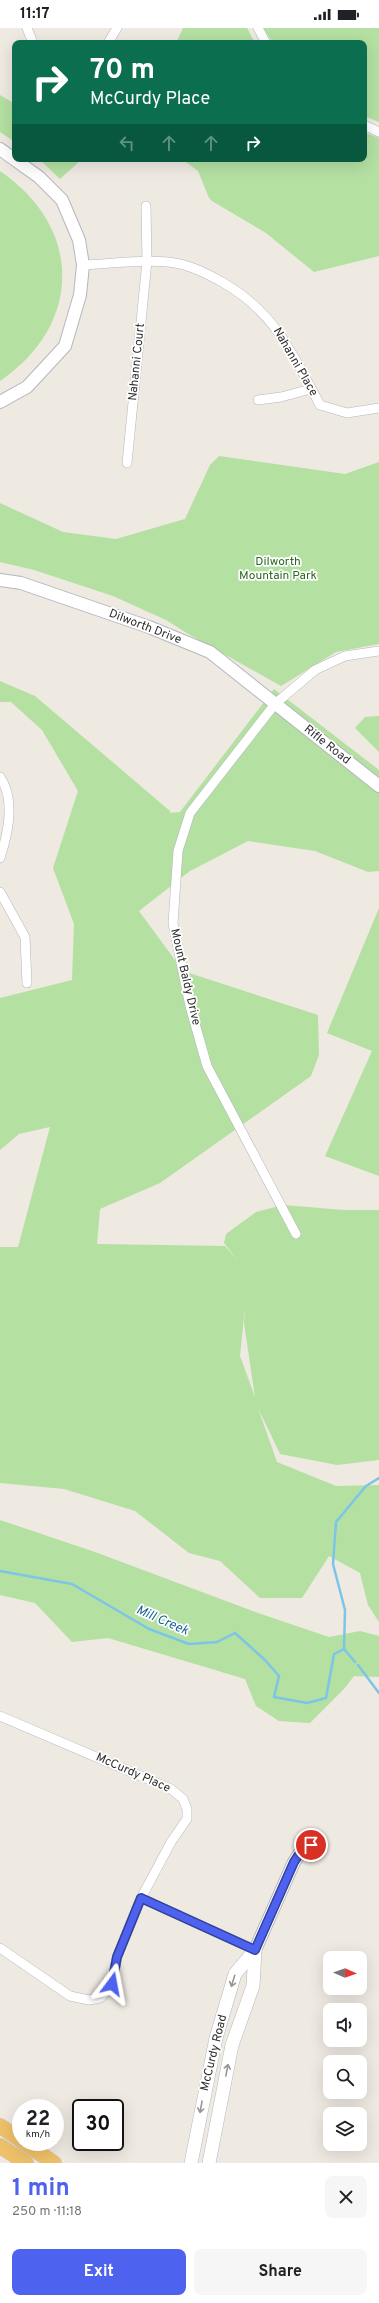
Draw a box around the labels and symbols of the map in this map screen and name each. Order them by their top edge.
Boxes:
street label: Nahanni Court [125,322,149,402]
street label: Nahanni Place [269,325,321,399]
park label: Dilworth Mountain Park [239,554,317,584]
street label: Dilworth Drive [106,606,184,648]
street label: Rifle Road [300,722,354,768]
street label: Mount Baldy Drive [166,927,204,1027]
water label: Mill Creek [133,1602,191,1640]
street label: McCurdy Place [93,1749,173,1797]
pin [294,1828,328,1862]
north arrow [323,1951,367,1995]
position arrow [91,1963,133,2005]
one-way arrow [229,1975,236,1988]
street label: McCurdy Road [197,2013,231,2093]
one-way arrow [223,2064,231,2077]
speed limit sign: 30 [72,2099,124,2151]
one-way arrow [197,2100,205,2113]

